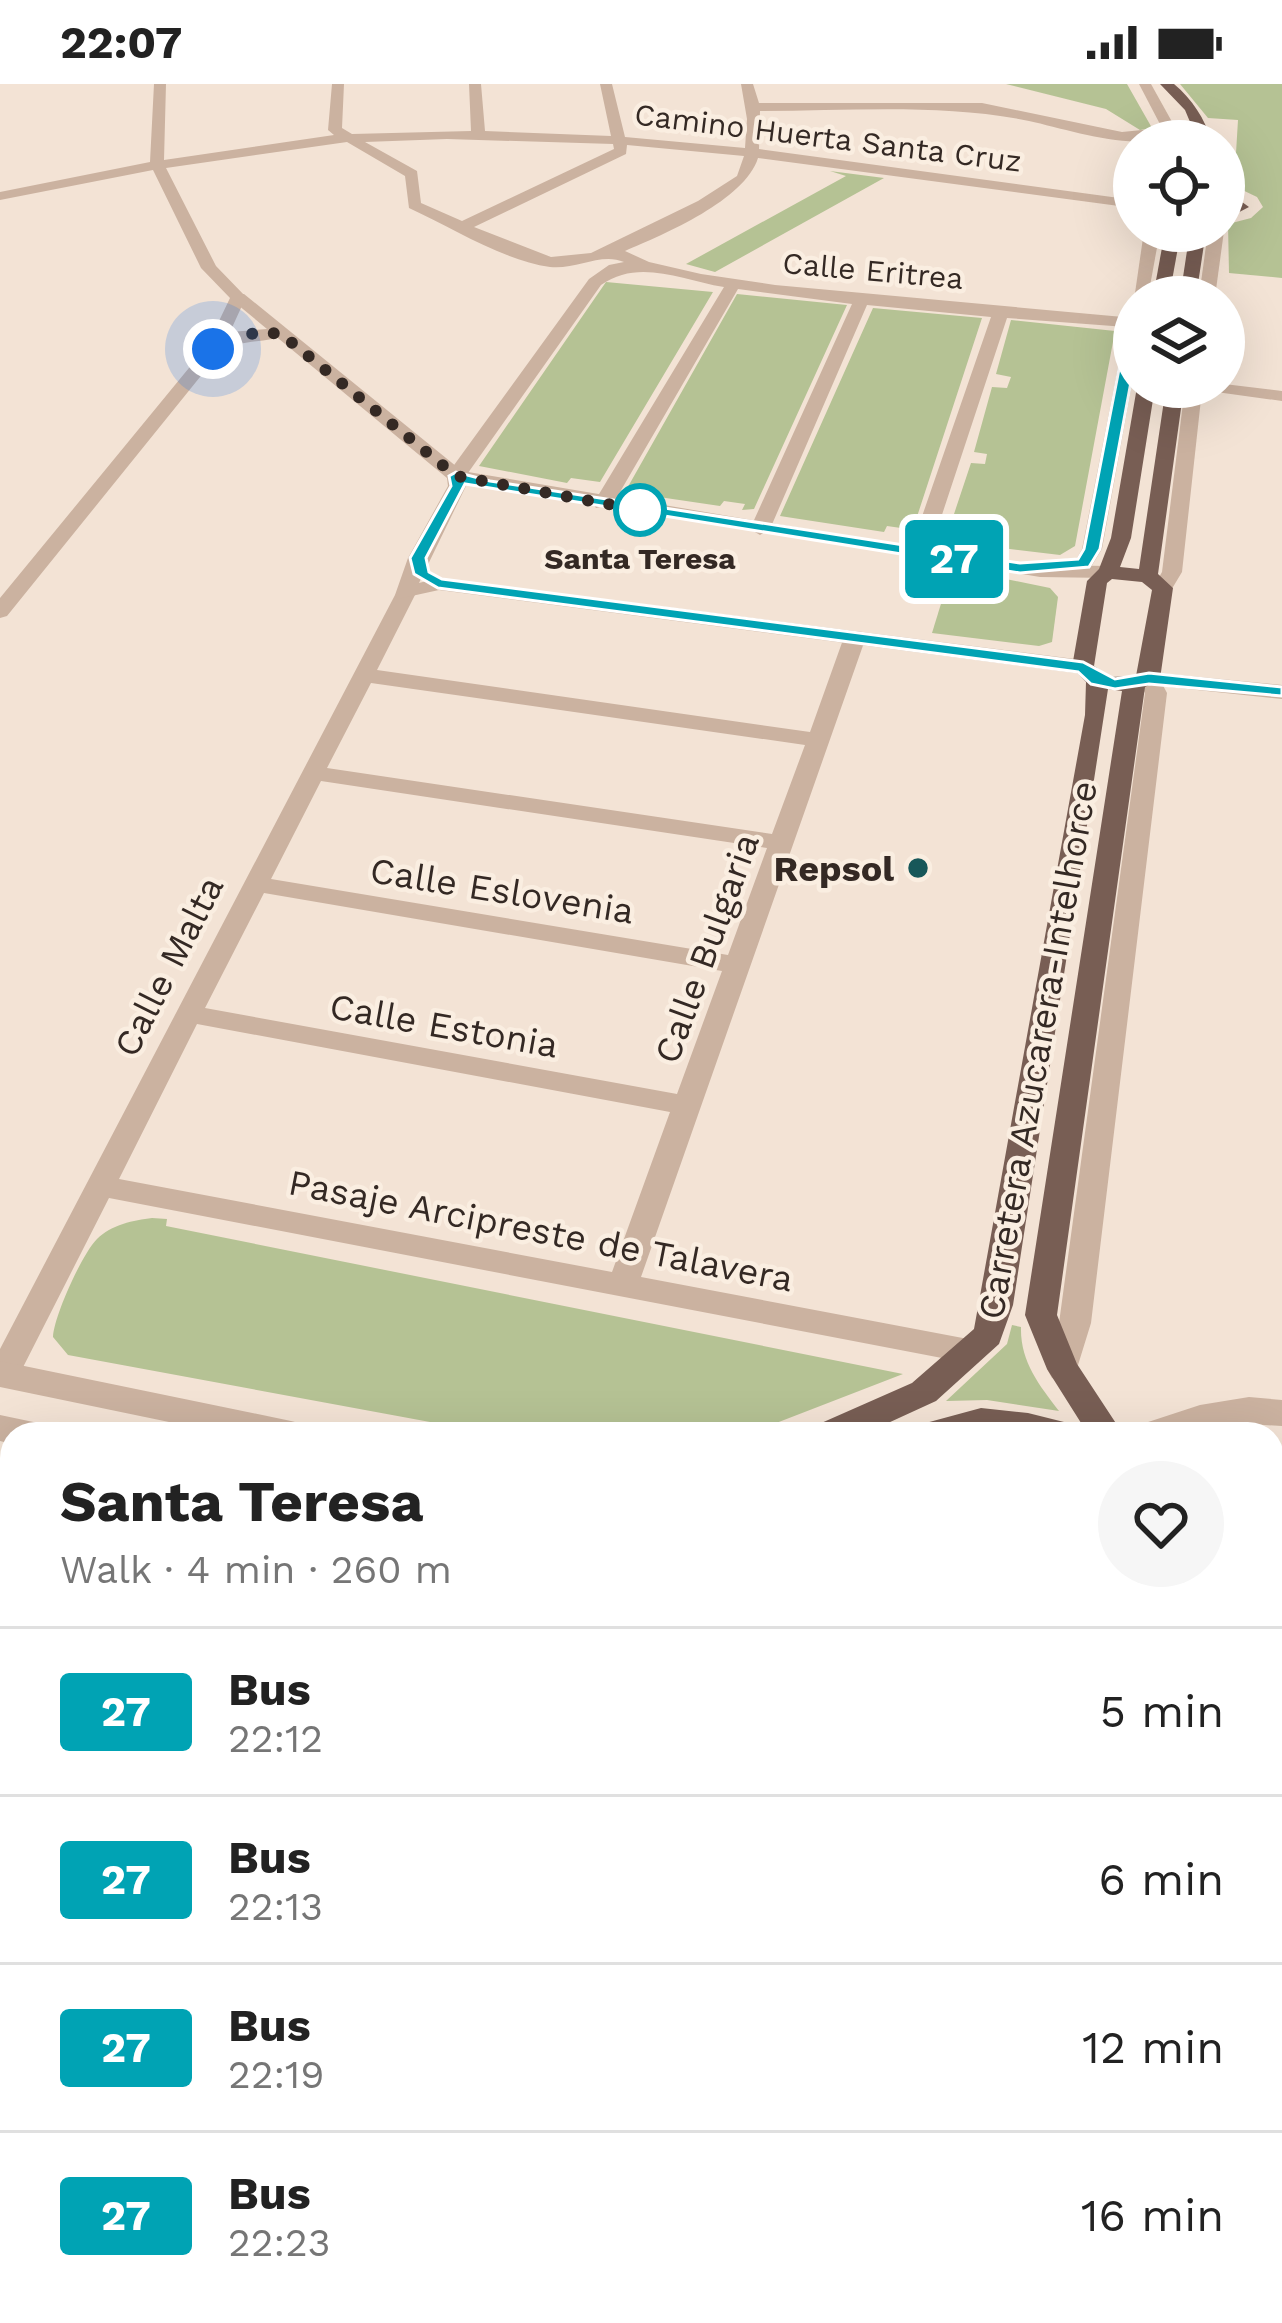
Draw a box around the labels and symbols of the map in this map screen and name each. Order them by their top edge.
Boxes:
street label: Camino Huerta Santa Cruz [633,96,1024,179]
street label: Calle Eritrea [781,245,965,296]
your location [183,319,243,379]
marker: Santa Teresa [615,485,665,535]
line badge: 27 [900,520,1008,598]
place label: Santa Teresa [544,541,736,576]
street label: Carretera Azucarera-Intelhorce [970,778,1106,1323]
street label: Calle Bulgaria [646,828,768,1069]
place label: Repsol [774,848,894,890]
street label: Calle Eslovenia [367,849,637,933]
marker: Repsol [905,855,931,881]
street label: Calle Malta [106,869,232,1064]
street label: Calle Estonia [326,985,561,1067]
street label: Pasaje Arcipreste de Talavera [285,1161,797,1301]

